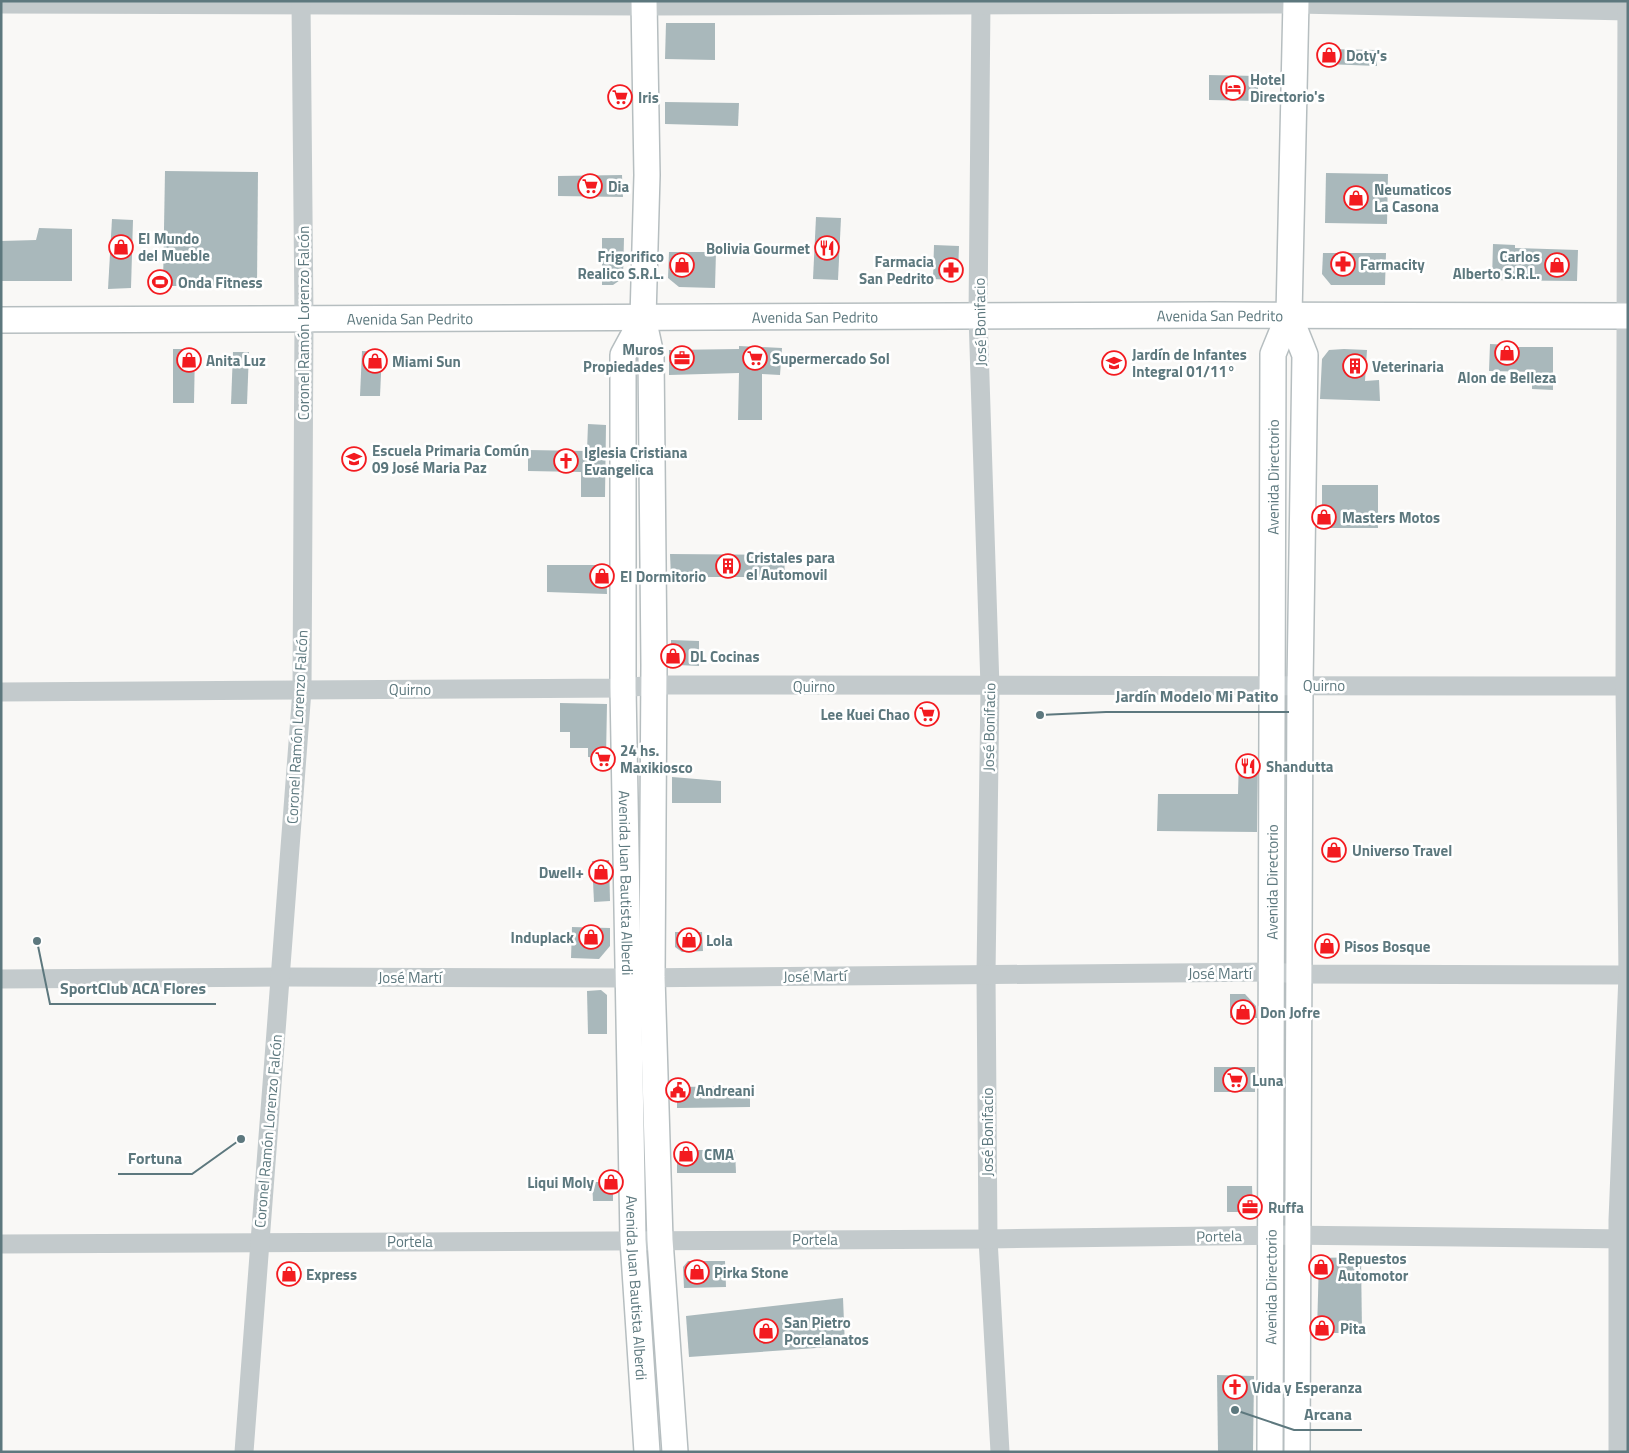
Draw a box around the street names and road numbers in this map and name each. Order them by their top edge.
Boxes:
street label: Coronel Ramón Lorenzo Falcón [292,226,315,420]
street label: José Bonifacio [968,277,992,367]
street label: Avenida San Pedrito [1157,303,1283,327]
street label: Avenida San Pedrito [752,305,878,328]
street label: Avenida San Pedrito [347,307,473,330]
street label: Avenida Directorio [1261,419,1284,535]
street label: Coronel Ramón Lorenzo Falcón [280,629,314,825]
street label: Quirno [1303,674,1345,697]
street label: Quirno [793,675,835,698]
street label: Quirno [389,678,431,701]
street label: José Bonifacio [977,682,1001,772]
street label: Avenida Juan Bautista Alberdi [613,790,640,976]
street label: Avenida Directorio [1260,824,1283,940]
street label: José Martí [1188,962,1254,985]
street label: José Martí [783,964,849,988]
street label: José Martí [378,966,444,989]
street label: Coronel Ramón Lorenzo Falcón [248,1033,288,1229]
street label: José Bonifacio [976,1088,999,1176]
street label: Avenida Juan Bautista Alberdi [621,1195,654,1381]
street label: Portela [1196,1224,1243,1248]
street label: Portela [792,1228,838,1251]
street label: Avenida Directorio [1259,1229,1282,1345]
street label: Portela [387,1230,433,1253]

